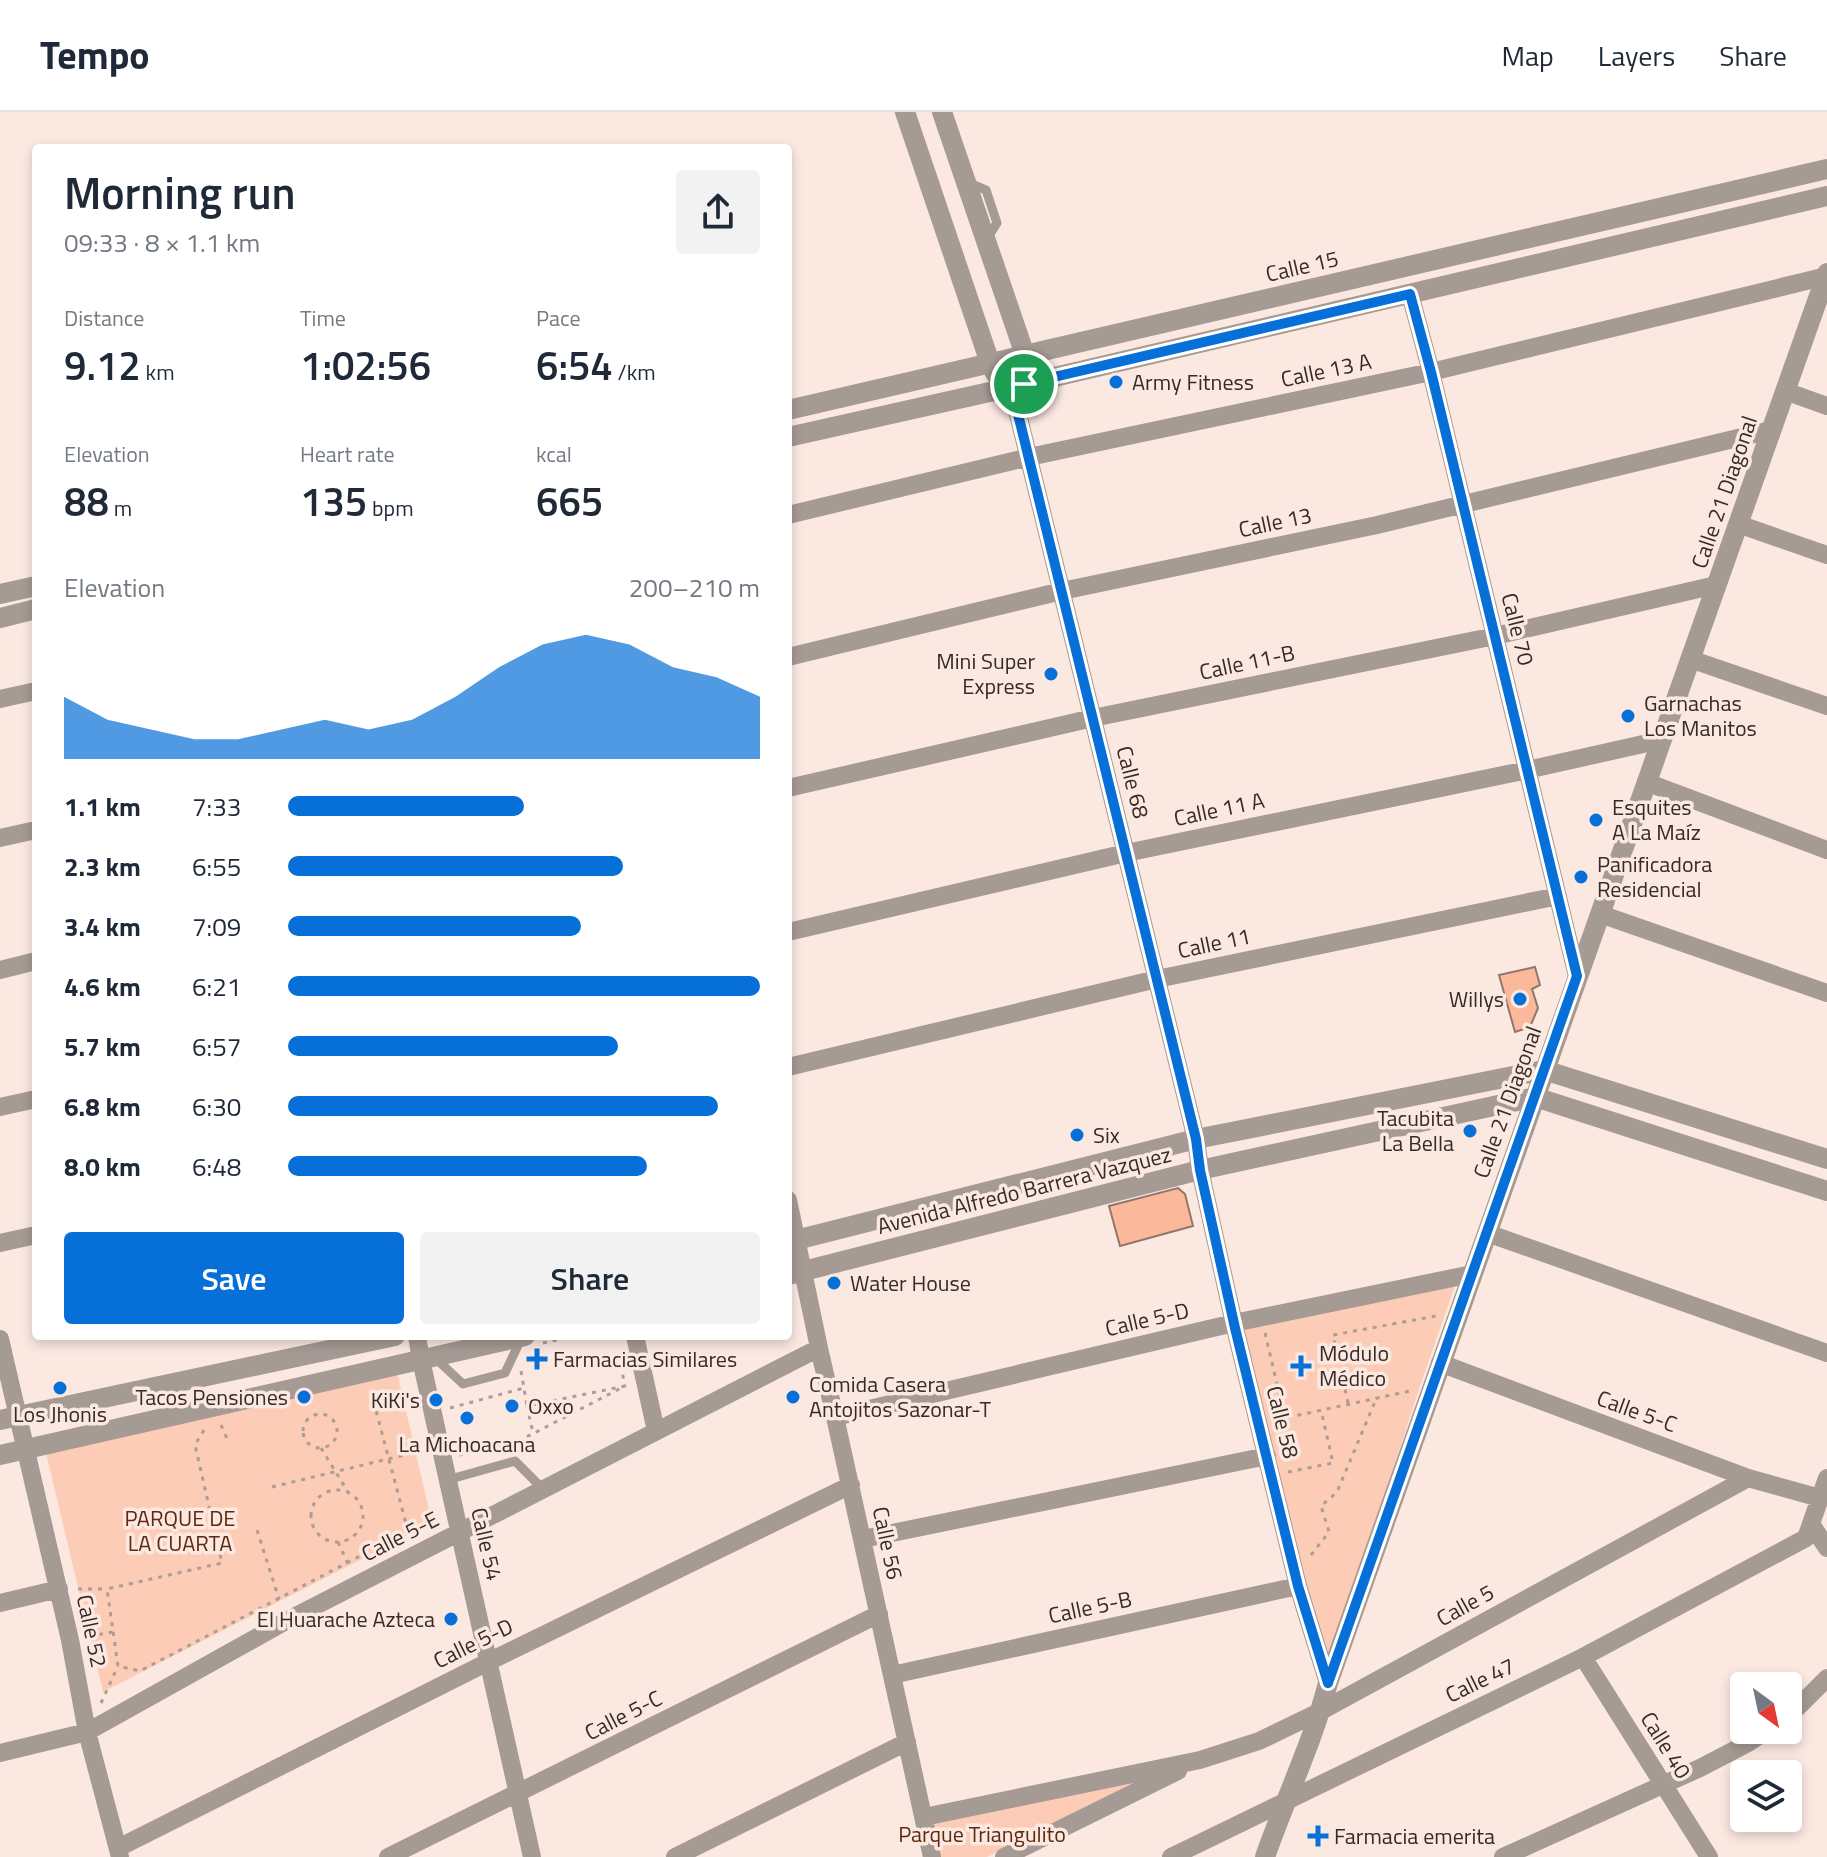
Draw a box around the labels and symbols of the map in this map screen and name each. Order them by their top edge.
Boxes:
street label: Calle 15 [1262,241,1342,291]
street label: Calle 13 A [1278,344,1374,396]
pin [990,350,1058,418]
place label: Army Fitness [1132,365,1254,399]
marker: Army Fitness [1107,373,1125,391]
street label: Calle 21 Diagonal [1682,411,1766,573]
street label: Calle 13 [1235,498,1315,546]
street label: Calle 70 [1493,589,1543,669]
street label: Calle 11-B [1196,635,1298,689]
place label: Mini Super Express [936,644,1035,703]
marker: Mini Super Express [1042,665,1060,683]
place label: Garnachas Los Manitos [1644,686,1757,745]
marker: Garnachas Los Manitos [1619,707,1637,725]
street label: Calle 68 [1108,742,1158,822]
street label: Calle 11 A [1171,783,1267,835]
place label: Esquites A La Maíz [1612,790,1701,849]
marker: Esquites A La Maíz [1587,811,1605,829]
place label: Panificadora Residencial [1597,847,1712,906]
marker: Panificadora Residencial [1572,868,1590,886]
street label: Calle 11 [1174,919,1254,967]
place label: Willys [1449,982,1504,1016]
marker: Willys [1511,990,1529,1008]
street label: Calle 21 Diagonal [1464,1021,1550,1183]
place label: Tacubita La Bella [1377,1101,1454,1160]
place label: Six [1093,1118,1120,1152]
marker: Tacubita La Bella [1461,1122,1479,1140]
marker: Six [1068,1126,1086,1144]
street label: Avenida Alfredo Barrera Vazquez [873,1137,1175,1243]
place label: Water House [850,1266,971,1300]
marker: Water House [825,1274,843,1292]
street label: Calle 5-D [1102,1293,1192,1345]
place label: Módulo Médico [1319,1336,1389,1395]
place label: Farmacias Similares [553,1342,737,1376]
marker: Farmacias Similares [528,1350,546,1368]
marker: Módulo Médico [1290,1355,1312,1377]
place label: Comida Casera Antojitos Sazonar-T [809,1367,991,1426]
marker: Los Jhonis [51,1379,69,1397]
place label: Tacos Pensiones [136,1380,288,1414]
street label: Calle 5-C [1592,1381,1682,1441]
street label: Calle 58 [1258,1382,1308,1462]
place label: KiKi's [371,1383,420,1417]
marker: Tacos Pensiones [295,1388,313,1406]
marker: Comida Casera Antojitos Sazonar-T [784,1388,802,1406]
place label: Oxxo [528,1389,574,1423]
marker: KiKi's [427,1391,445,1409]
place label: Los Jhonis [13,1397,107,1431]
marker: Oxxo [503,1397,521,1415]
marker: La Michoacana [458,1409,476,1427]
place label: La Michoacana [398,1427,536,1461]
park label: PARQUE DE LA CUARTA [124,1501,236,1560]
street label: Calle 5-E [355,1502,445,1570]
street label: Calle 56 [864,1503,912,1583]
street label: Calle 54 [462,1504,512,1584]
street label: Calle 5 [1430,1575,1500,1635]
street label: Calle 5-B [1045,1582,1135,1632]
street label: Calle 52 [68,1591,116,1671]
place label: El Huarache Azteca [257,1602,435,1636]
street label: Calle 5-D [427,1609,519,1677]
marker: El Huarache Azteca [442,1610,460,1628]
street label: Calle 47 [1439,1649,1521,1711]
north arrow [1730,1672,1802,1744]
street label: Calle 5-C [578,1681,668,1749]
street label: Calle 40 [1632,1705,1700,1785]
park label: Parque Triangulito [898,1817,1066,1851]
place label: Farmacia emerita [1334,1819,1495,1853]
marker: Farmacia emerita [1309,1827,1327,1845]

